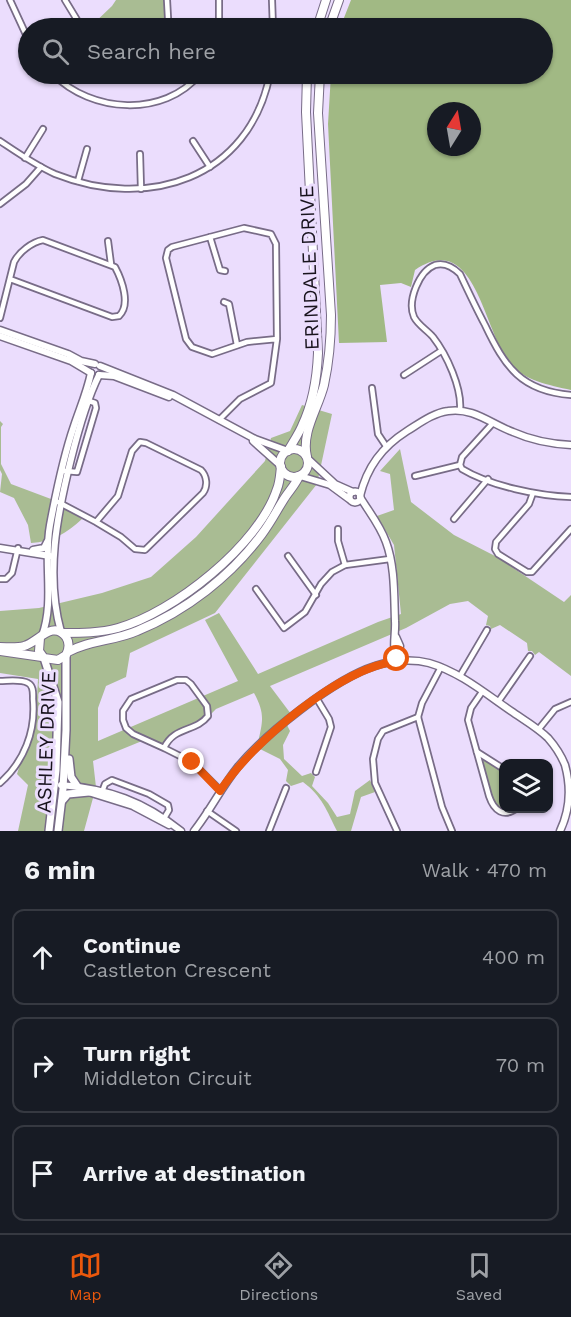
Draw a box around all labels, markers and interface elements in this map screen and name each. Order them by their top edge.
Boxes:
search box [18,18,553,84]
icon: search [39,35,72,68]
text: Search here [87,39,216,64]
north arrow [427,102,481,156]
street label: ERINDALE DRIVE [294,185,324,351]
route start [383,645,409,671]
street label: ASHLEY DRIVE [32,671,60,813]
route end [178,748,204,774]
map controls [499,759,553,813]
button: layers [499,759,553,813]
text: 6 min [24,855,96,885]
text: Walk · 470 m [422,858,547,882]
text: Continue [83,933,181,958]
icon: ahead [26,941,59,974]
text: 400 m [482,945,545,969]
text: Castleton Crescent [83,958,271,982]
text: Turn right [83,1041,190,1066]
icon: right [26,1049,59,1082]
text: 70 m [496,1053,545,1077]
text: Middleton Circuit [83,1066,252,1090]
icon: arrive [26,1157,59,1190]
text: Arrive at destination [83,1161,306,1186]
tab: Map [69,1249,102,1304]
tab: Directions [239,1249,318,1304]
tab: Saved [456,1249,502,1304]

